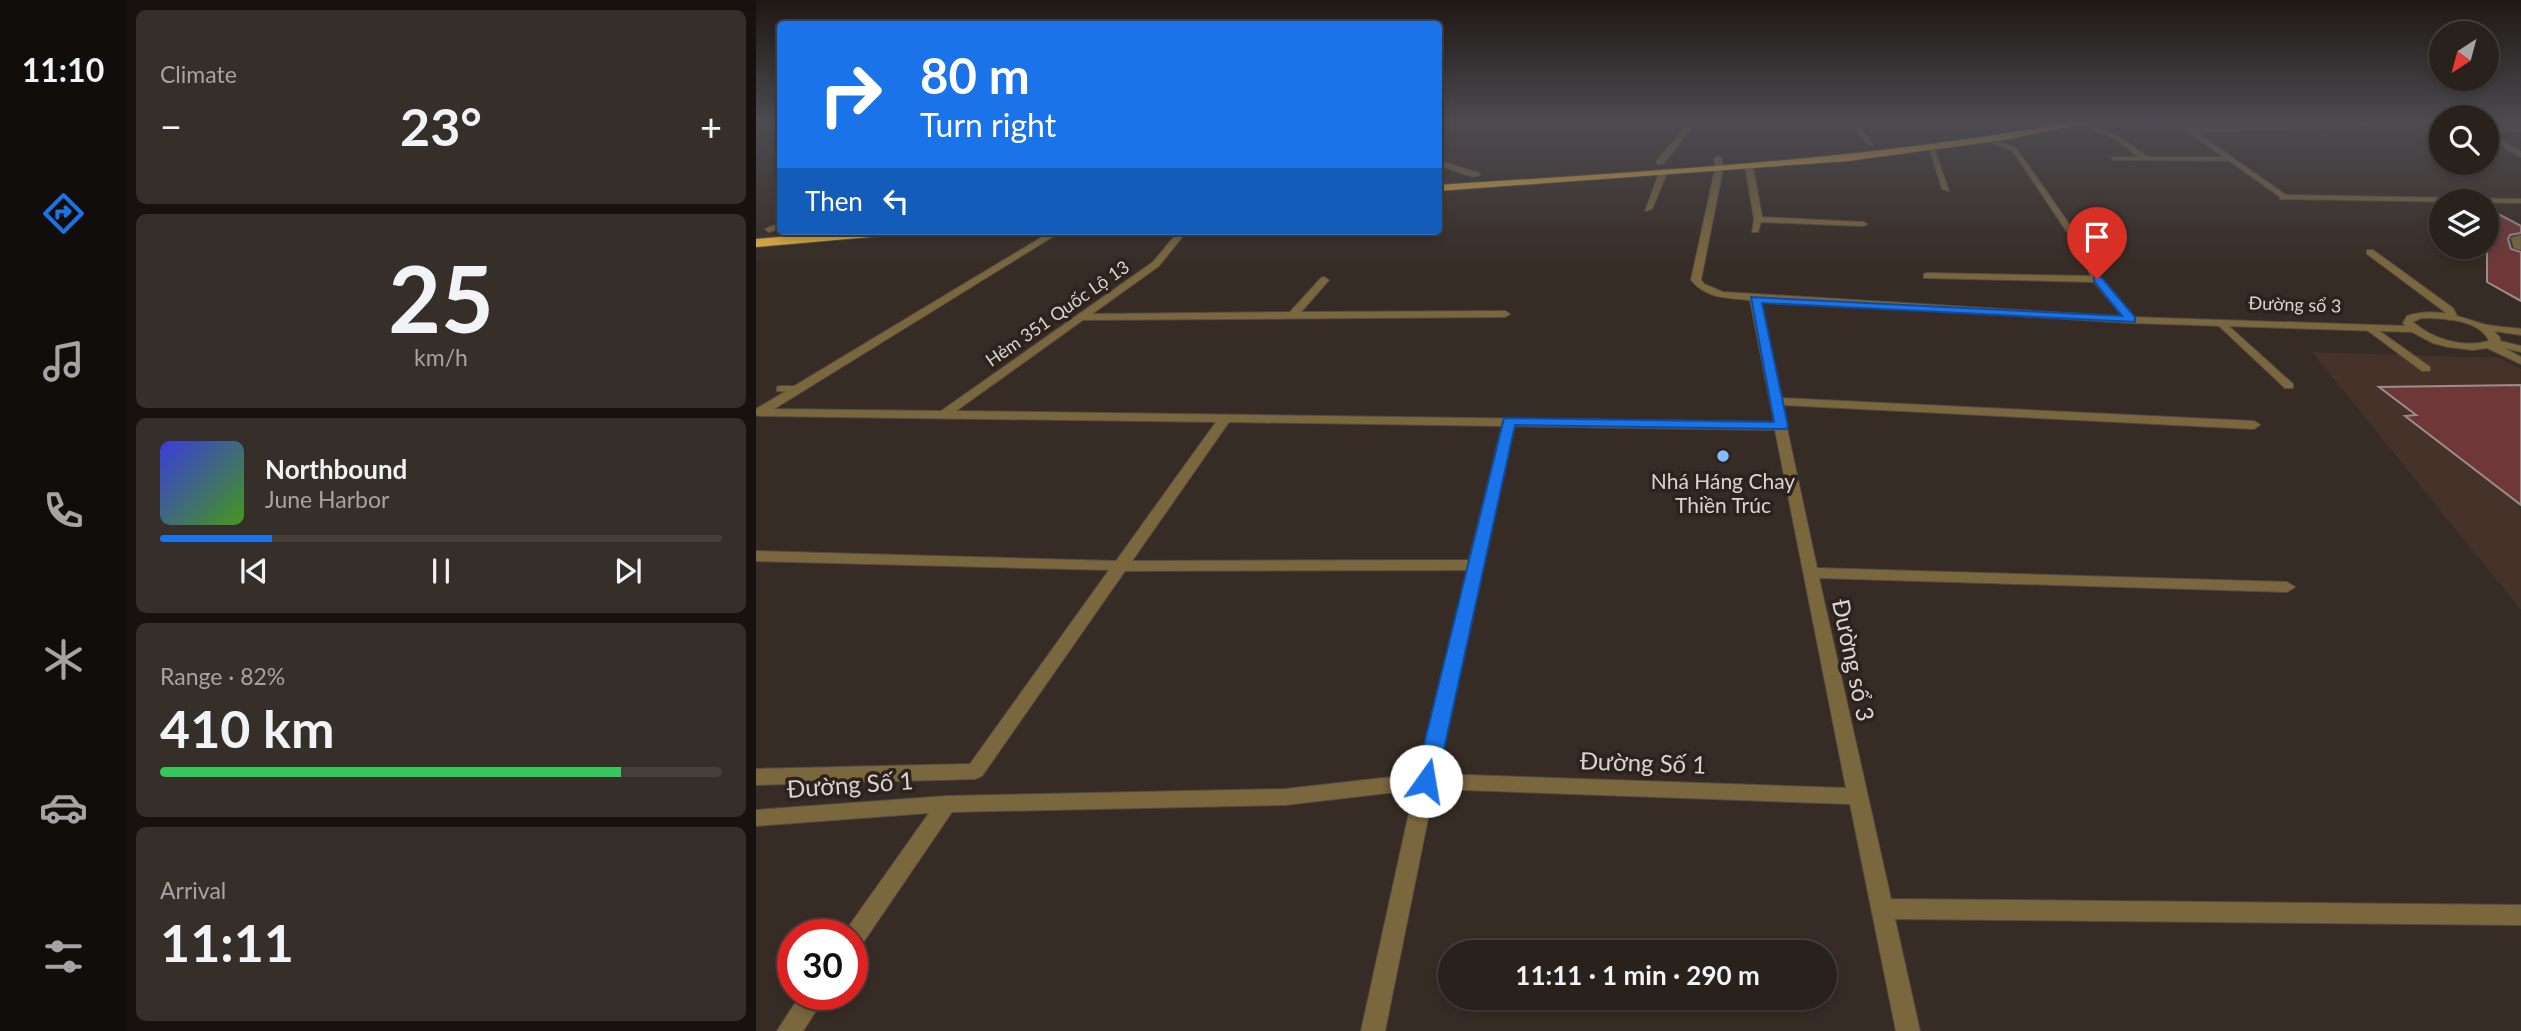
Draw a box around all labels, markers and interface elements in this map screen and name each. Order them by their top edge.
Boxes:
north arrow [2429,21,2499,91]
map controls [2429,21,2499,259]
text: 80 m [920,46,1030,104]
icon: right [805,49,896,140]
text: 11:10 [22,50,104,89]
text: Climate [160,60,237,88]
text: 23° [400,95,482,157]
text: − [160,103,182,149]
text: + [700,103,722,149]
text: Turn right [920,105,1056,144]
button: search [2429,105,2499,175]
icon: left [877,182,915,220]
text: Then [805,185,863,217]
icon: directions [39,189,88,238]
button: layers [2429,189,2499,259]
pin [2067,207,2127,279]
icon: arrive [2078,218,2116,256]
text: 25 [388,243,494,352]
street label: Hẻm 351 Quốc Lộ 13 [981,255,1133,371]
street label: Đường sổ 3 [2248,291,2342,317]
icon: music [39,337,88,386]
text: km/h [414,343,468,371]
marker: Nhá Háng Chay Thiền Trúc [1715,448,1731,464]
text: Northbound [265,453,407,485]
place label: Nhá Háng Chay Thiền Trúc [1651,468,1795,517]
text: June Harbor [265,485,389,513]
icon: phone [39,486,88,535]
icon: previous [235,552,273,590]
icon: pause [422,552,460,590]
icon: next [609,552,647,590]
street label: Đường sổ 3 [1827,596,1881,724]
icon: climate [39,635,88,684]
text: Range · 82% [160,662,285,690]
text: 410 km [160,697,334,759]
position arrow [1389,744,1463,818]
street label: Đường Số 1 [1579,745,1707,779]
street label: Đường Số 1 [786,765,914,803]
icon: car [39,783,88,832]
text: Arrival [160,876,226,904]
text: 11:11 [160,911,294,973]
speed limit sign: 30 [777,919,868,1010]
icon: filters [39,932,88,981]
text: 11:11 · 1 min · 290 m [1515,959,1760,991]

